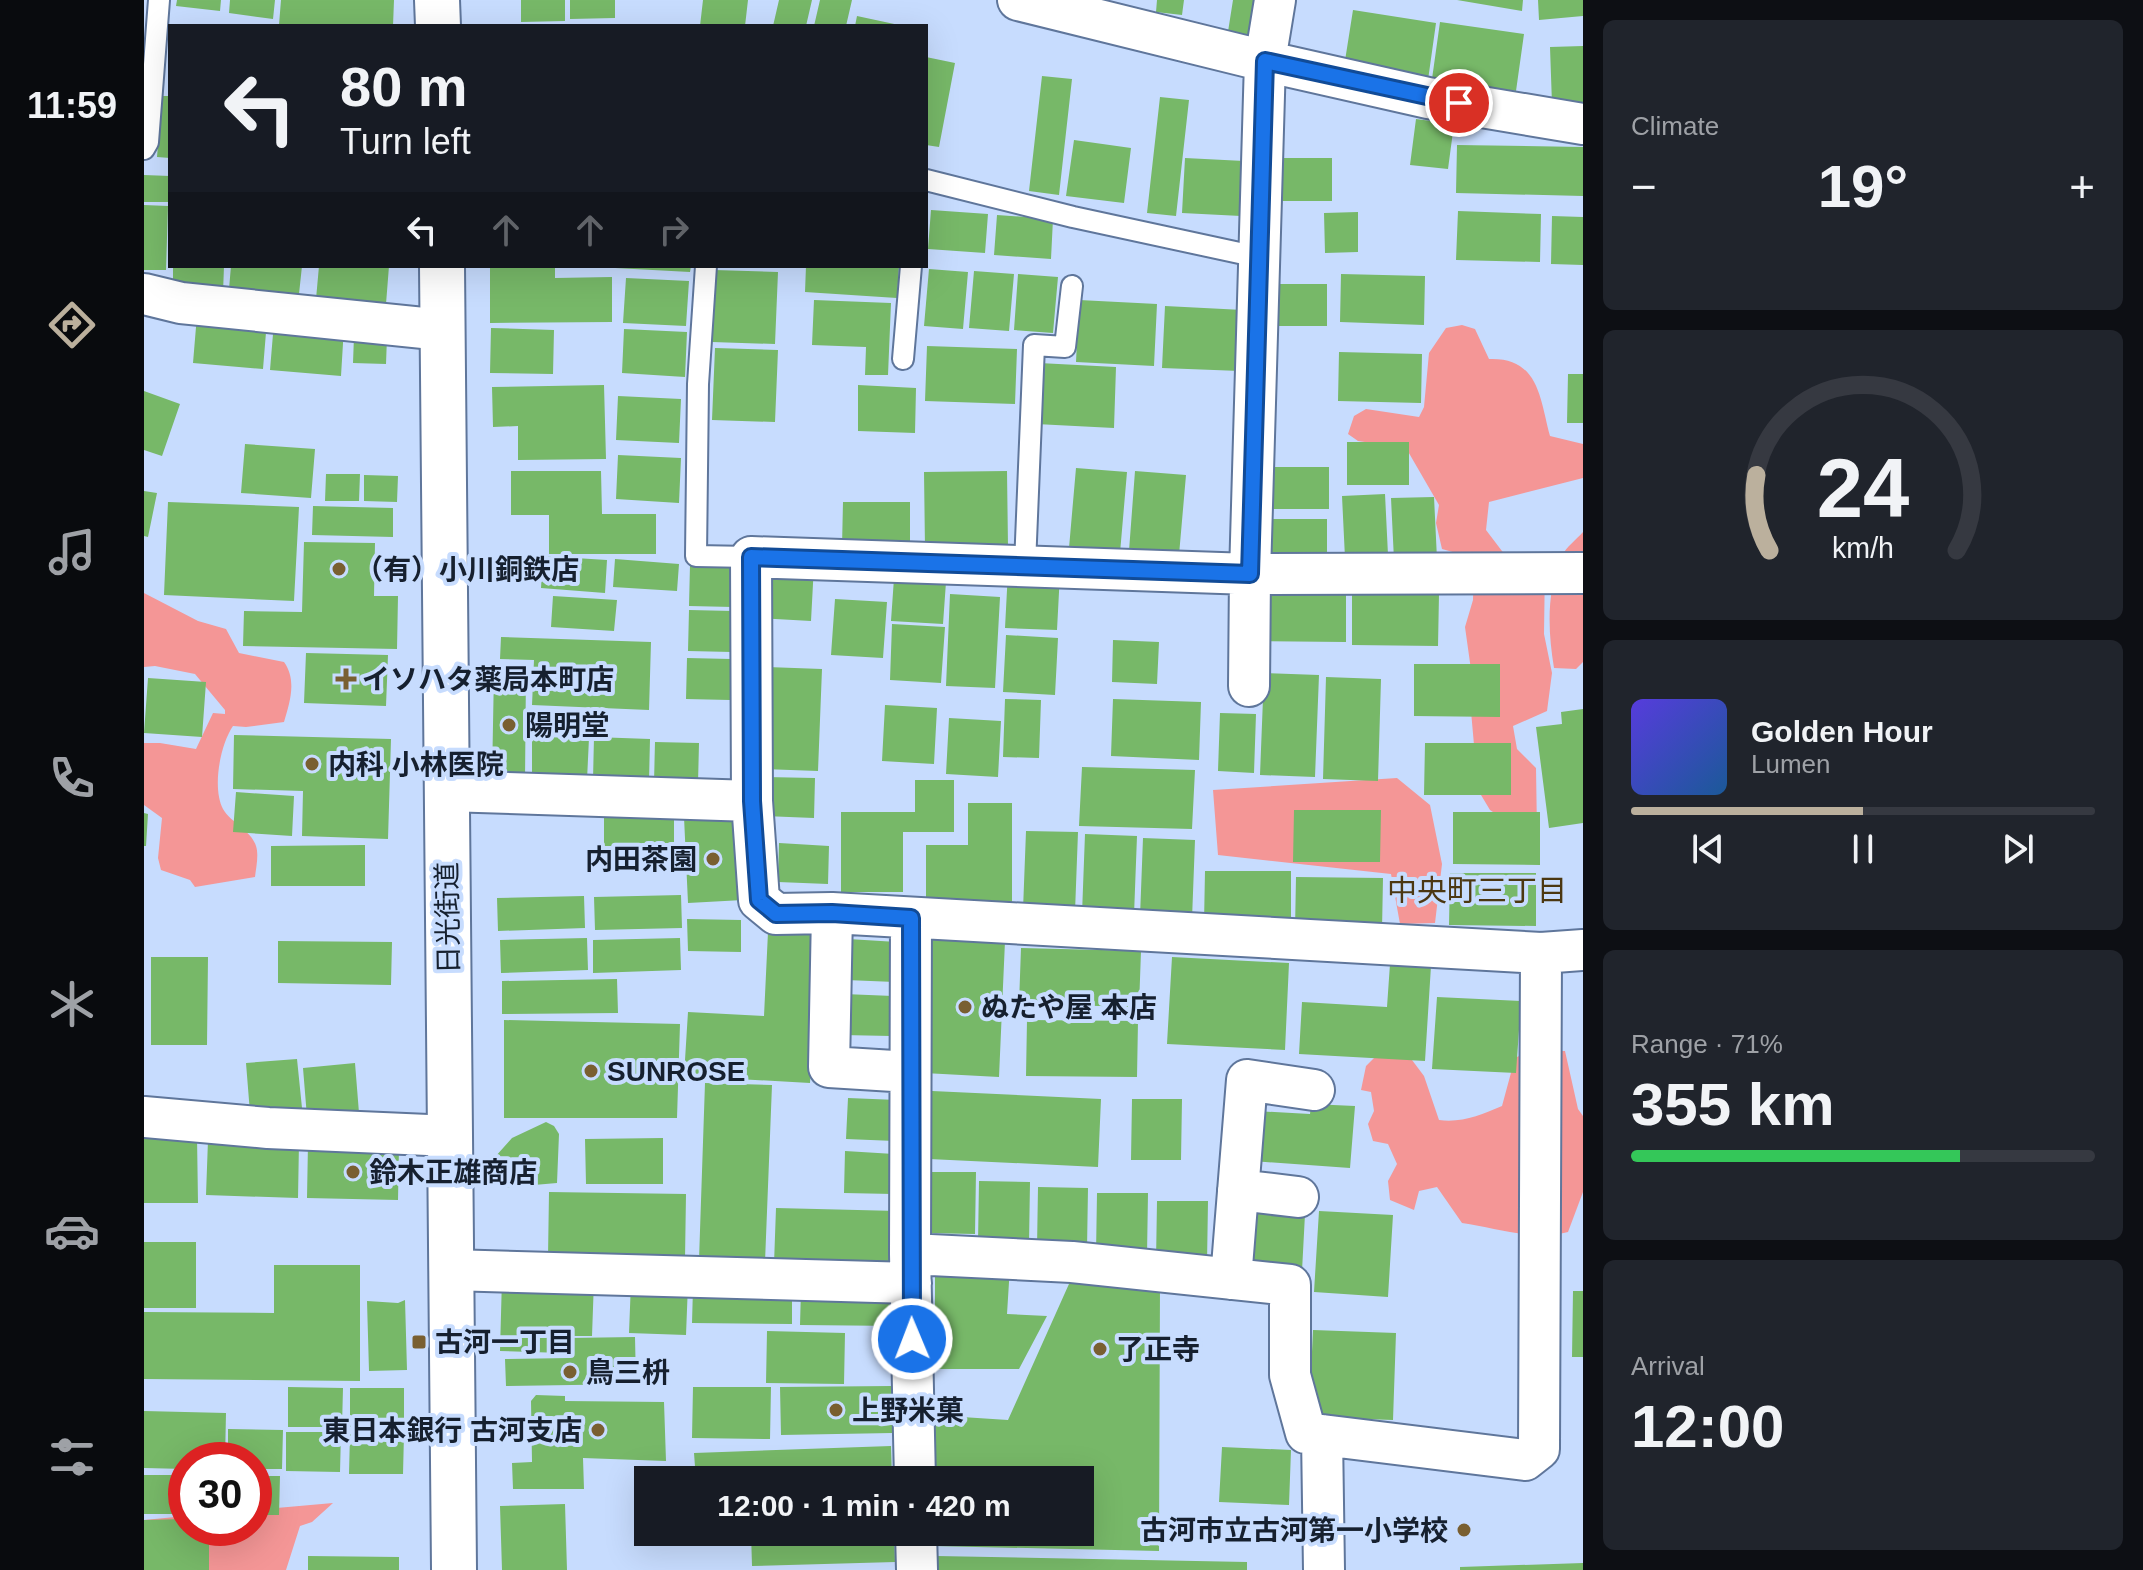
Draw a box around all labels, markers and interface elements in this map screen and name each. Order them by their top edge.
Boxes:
text: 80 m [340,55,468,118]
icon: left [208,56,312,160]
pin [1425,69,1493,137]
icon: arrive [1437,81,1481,125]
text: 11:59 [27,85,117,126]
text: Climate [1631,111,1719,141]
text: Turn left [340,121,471,162]
text: 19° [1818,153,1908,220]
text: − [1631,162,1657,211]
text: + [2069,162,2095,211]
icon: left [400,208,444,252]
icon: ahead [484,208,528,252]
icon: ahead [568,208,612,252]
icon: right [652,208,696,252]
icon: directions [44,297,100,353]
text: 24 [1817,442,1909,535]
icon: music [44,524,100,580]
text: km/h [1832,532,1894,564]
place label: （有）小川銅鉄店 [355,554,579,585]
marker: （有）小川銅鉄店 [330,560,348,578]
place label: イソハタ薬局本町店 [362,664,614,695]
marker: イソハタ薬局本町店 [337,670,355,688]
place label: 陽明堂 [525,710,609,741]
text: Golden Hour [1751,715,1933,748]
marker: 陽明堂 [500,716,518,734]
place label: 内科 小林医院 [328,749,504,780]
text: Lumen [1751,749,1831,779]
icon: phone [44,750,100,806]
marker: 内科 小林医院 [303,755,321,773]
icon: previous [1686,827,1730,871]
icon: pause [1841,827,1885,871]
icon: next [1996,827,2040,871]
place label: 内田茶園 [585,844,697,875]
marker: 内田茶園 [704,850,722,868]
street label: 日光街道 [432,862,464,974]
district label: 中央町三丁目 [1387,874,1567,907]
icon: climate [44,976,100,1032]
place label: ぬたや屋 本店 [981,992,1157,1023]
marker: ぬたや屋 本店 [956,998,974,1016]
text: Range · 71% [1631,1029,1783,1059]
place label: SUNROSE [607,1056,745,1087]
marker: SUNROSE [582,1062,600,1080]
text: 355 km [1631,1071,1835,1138]
place label: 鈴木正雄商店 [369,1157,537,1188]
marker: 鈴木正雄商店 [344,1163,362,1181]
icon: car [44,1203,100,1259]
position arrow [870,1297,954,1381]
place label: 古河一丁目 [435,1327,575,1358]
marker: 古河一丁目 [410,1333,428,1351]
place label: 了正寺 [1116,1334,1200,1365]
marker: 了正寺 [1091,1340,1109,1358]
text: Arrival [1631,1351,1705,1381]
place label: 鳥三枡 [586,1357,670,1388]
marker: 鳥三枡 [561,1363,579,1381]
text: 12:00 [1631,1393,1784,1460]
place label: 上野米菓 [852,1395,964,1426]
marker: 上野米菓 [827,1401,845,1419]
place label: 東日本銀行 古河支店 [322,1415,582,1446]
marker: 東日本銀行 古河支店 [589,1421,607,1439]
icon: filters [44,1429,100,1485]
speed limit sign: 30 [168,1442,272,1546]
text: 12:00 · 1 min · 420 m [717,1489,1011,1522]
place label: 古河市立古河第一小学校 [1140,1515,1448,1546]
marker: 古河市立古河第一小学校 [1455,1521,1473,1539]

